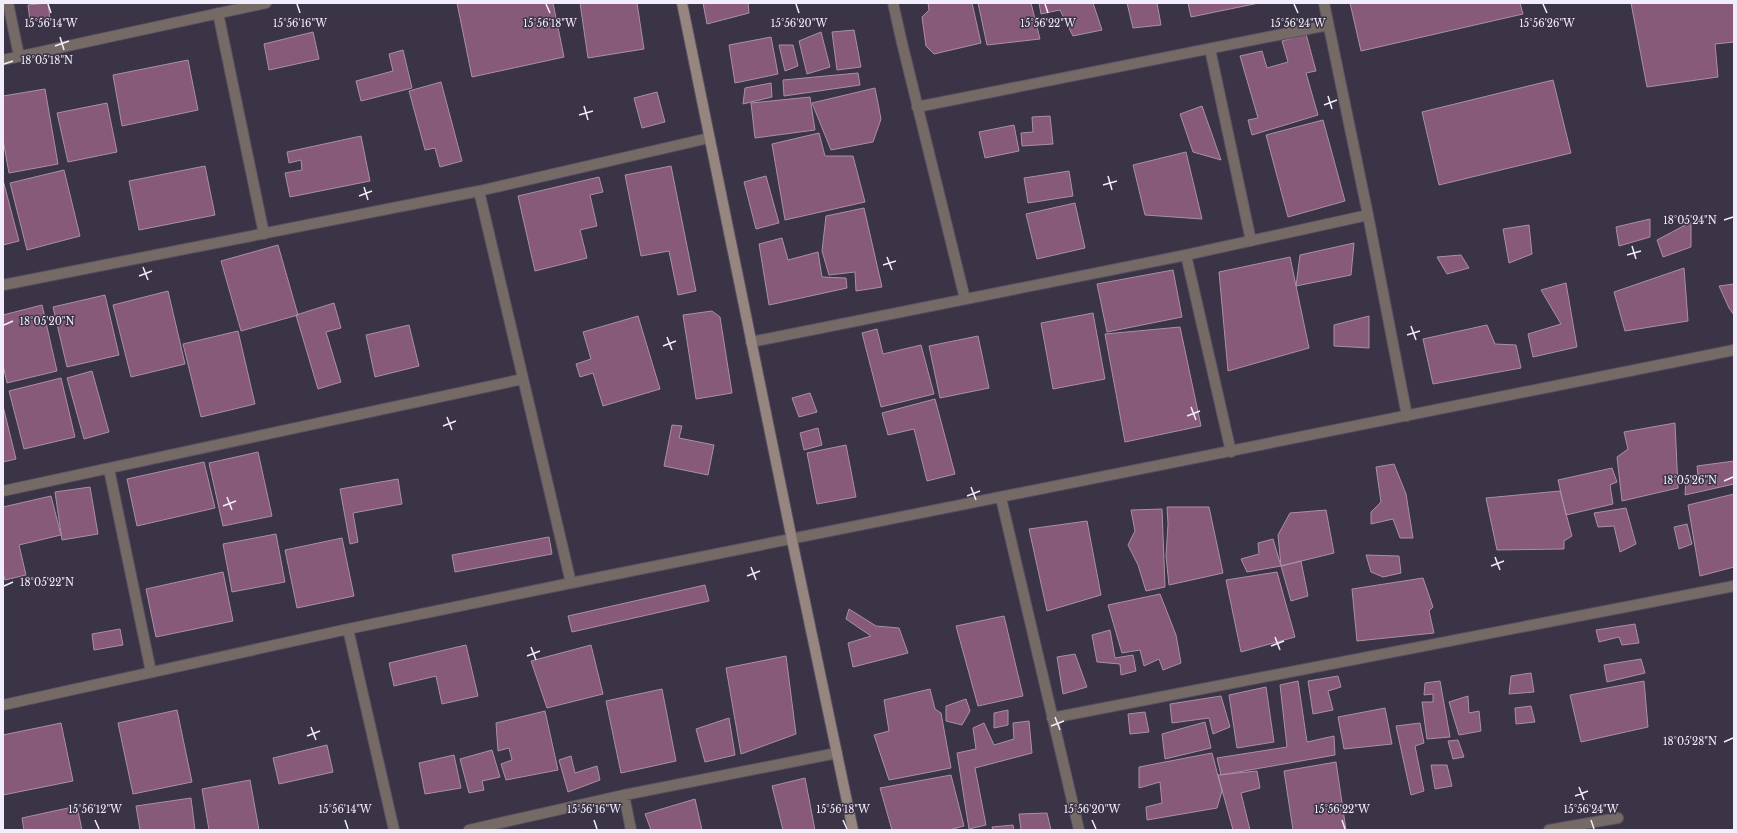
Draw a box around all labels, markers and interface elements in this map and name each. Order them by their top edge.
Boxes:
text: 15°56'14"W [24,17,78,30]
text: 15°56'16"W [273,17,327,30]
text: 15°56'18"W [523,17,577,30]
text: 15°56'20"W [771,17,827,30]
text: 15°56'22"W [1020,17,1076,30]
text: 15°56'24"W [1271,17,1326,30]
text: 15°56'26"W [1519,17,1575,30]
text: 18°05'18"N [21,54,73,67]
text: 18°05'24"N [1663,214,1717,227]
text: 18°05'20"N [20,315,74,328]
text: 18°05'26"N [1663,474,1717,487]
text: 18°05'22"N [20,576,74,589]
text: 18°05'28"N [1663,735,1717,748]
text: 15°56'12"W [68,803,122,816]
text: 15°56'14"W [318,803,372,816]
text: 15°56'16"W [567,803,621,816]
text: 15°56'18"W [816,803,870,816]
text: 15°56'20"W [1064,803,1120,816]
text: 15°56'22"W [1314,803,1370,816]
text: 15°56'24"W [1564,803,1619,816]

